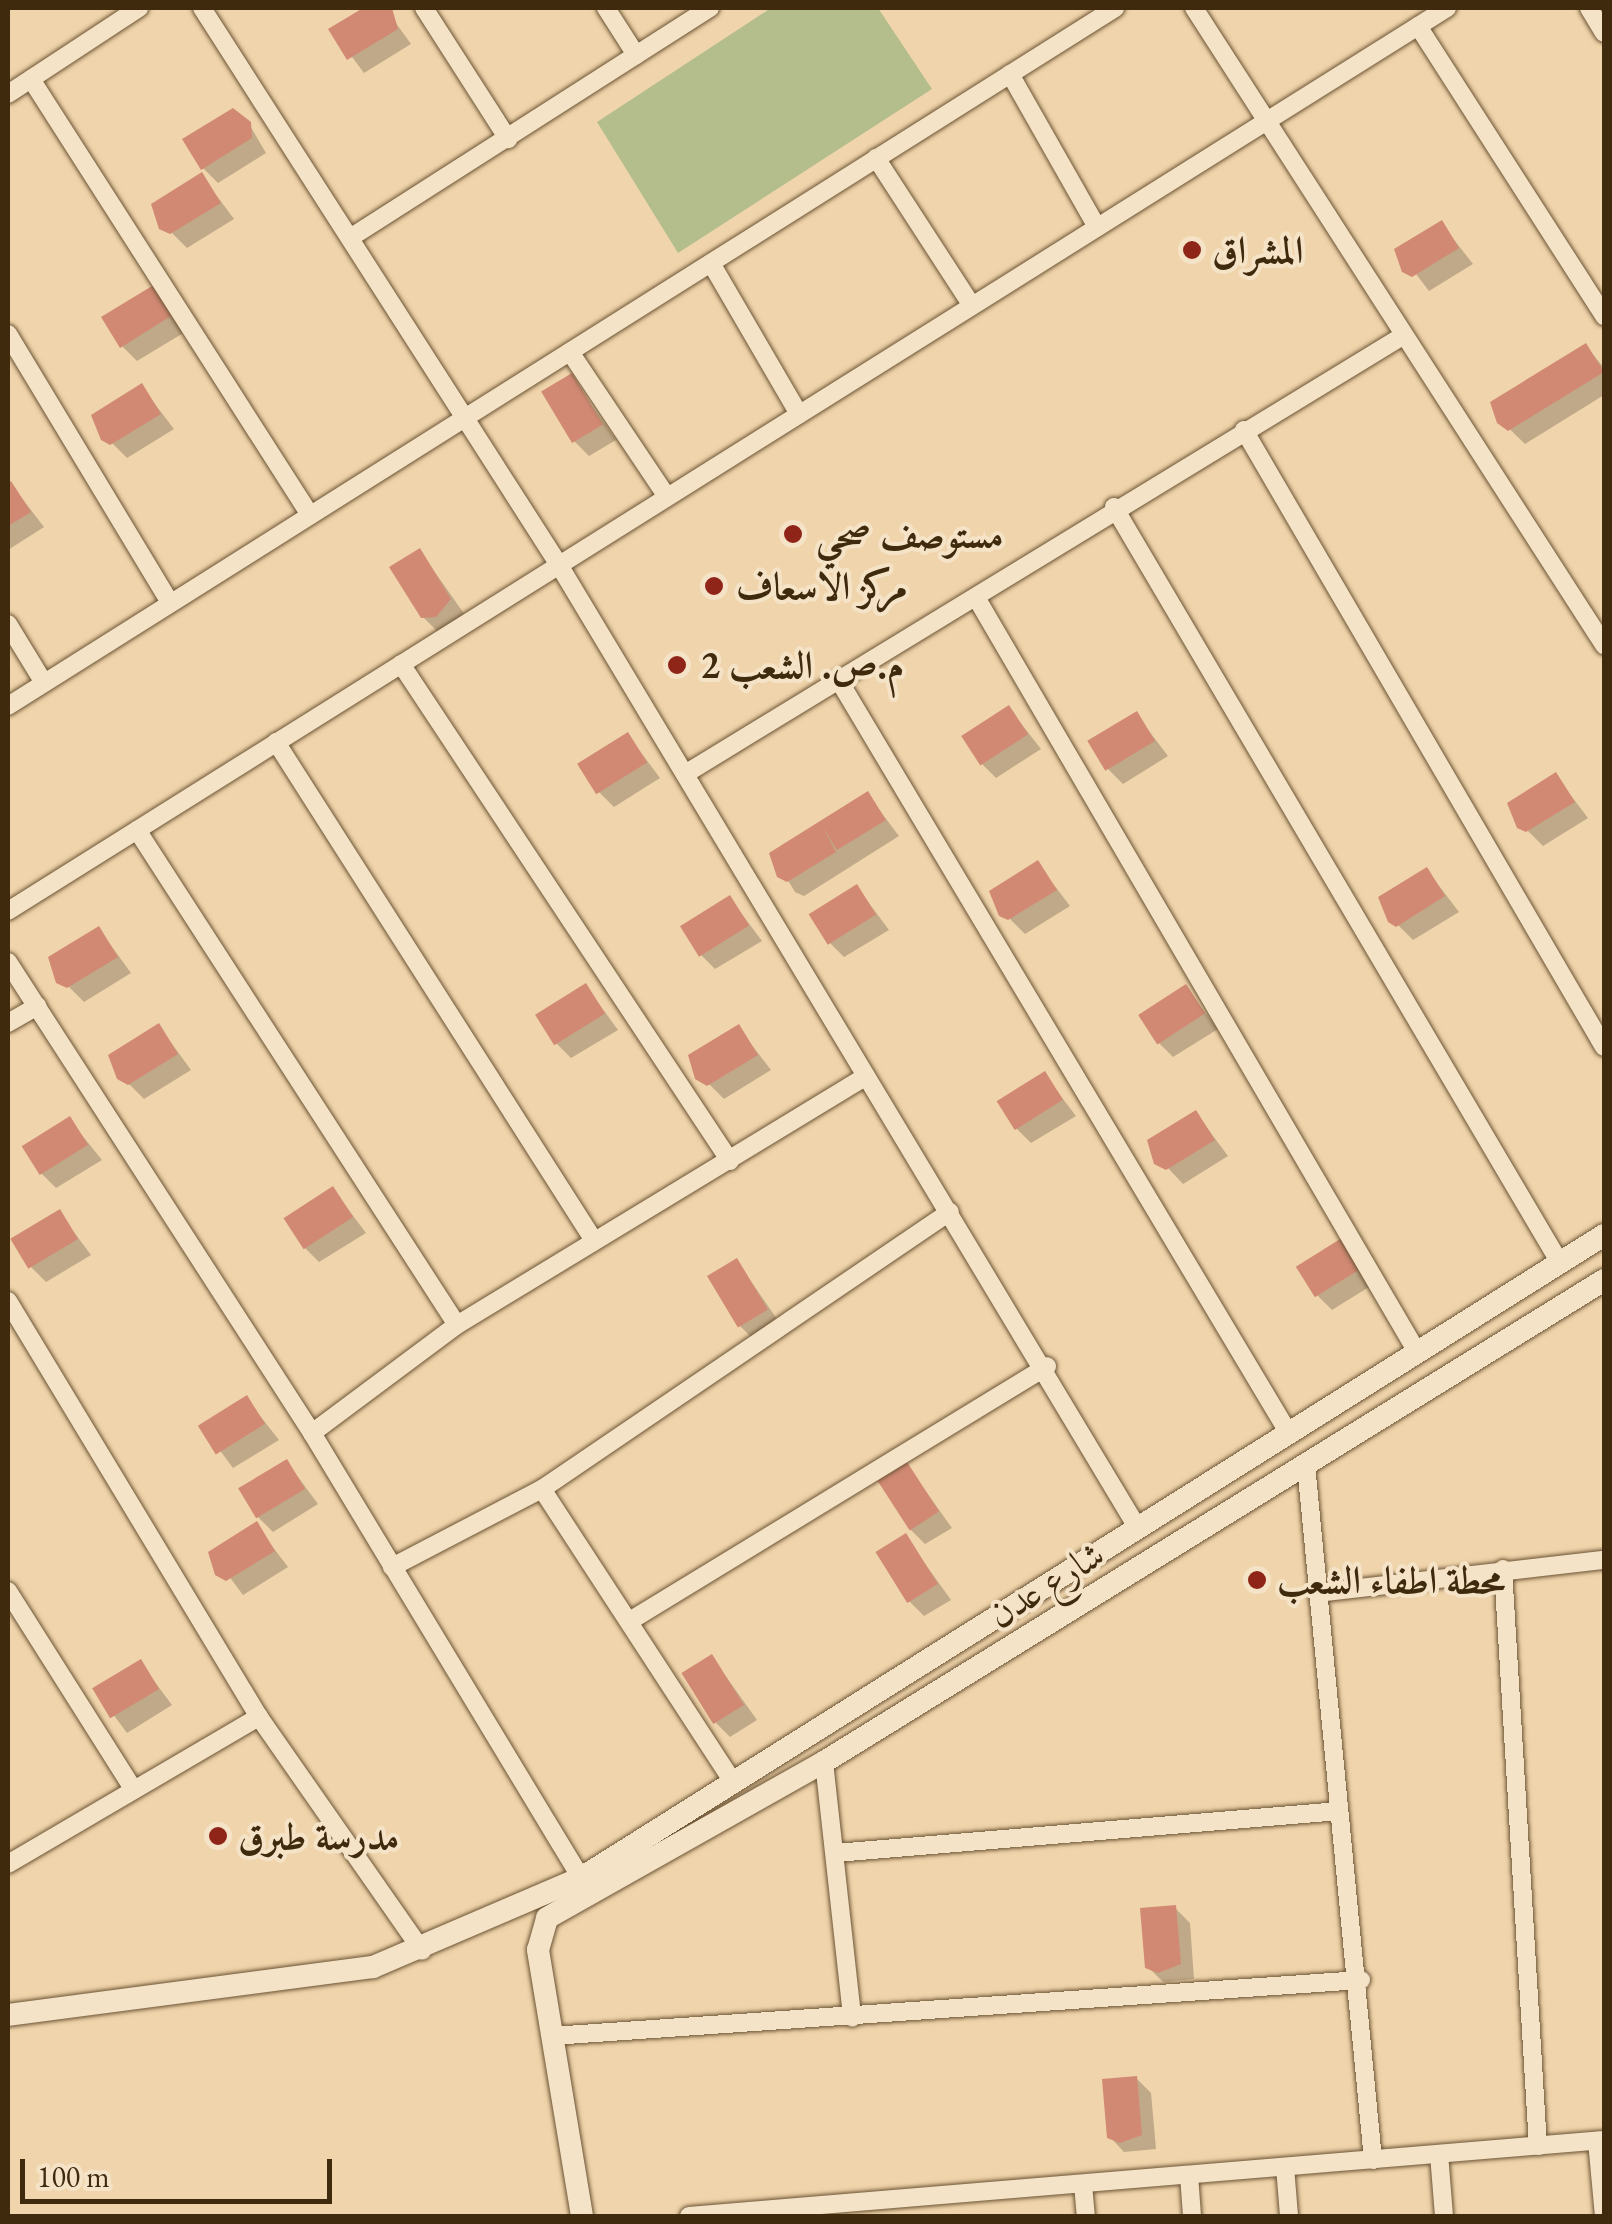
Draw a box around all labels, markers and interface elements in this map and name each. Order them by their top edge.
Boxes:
place label: المشراق [1212,227,1304,273]
marker: المشراق [1181,239,1203,261]
place label: مستوصف صحي [816,511,1003,557]
marker: مستوصف صحي [780,521,806,547]
place label: مركز الاسعاف [736,563,907,609]
marker: مركز الاسعاف [701,573,727,599]
place label: م.ص. الشعب 2 [700,642,904,688]
marker: م.ص. الشعب 2 [664,652,690,678]
street label: شارع عدن [980,1531,1112,1637]
place label: محطة اطفاء الشعب [1277,1557,1505,1603]
marker: محطة اطفاء الشعب [1246,1569,1268,1591]
place label: مدرسة طبرق [238,1813,399,1859]
marker: مدرسة طبرق [207,1825,229,1847]
scale bar [25,2139,338,2201]
text: 100 m [37,2157,110,2196]

